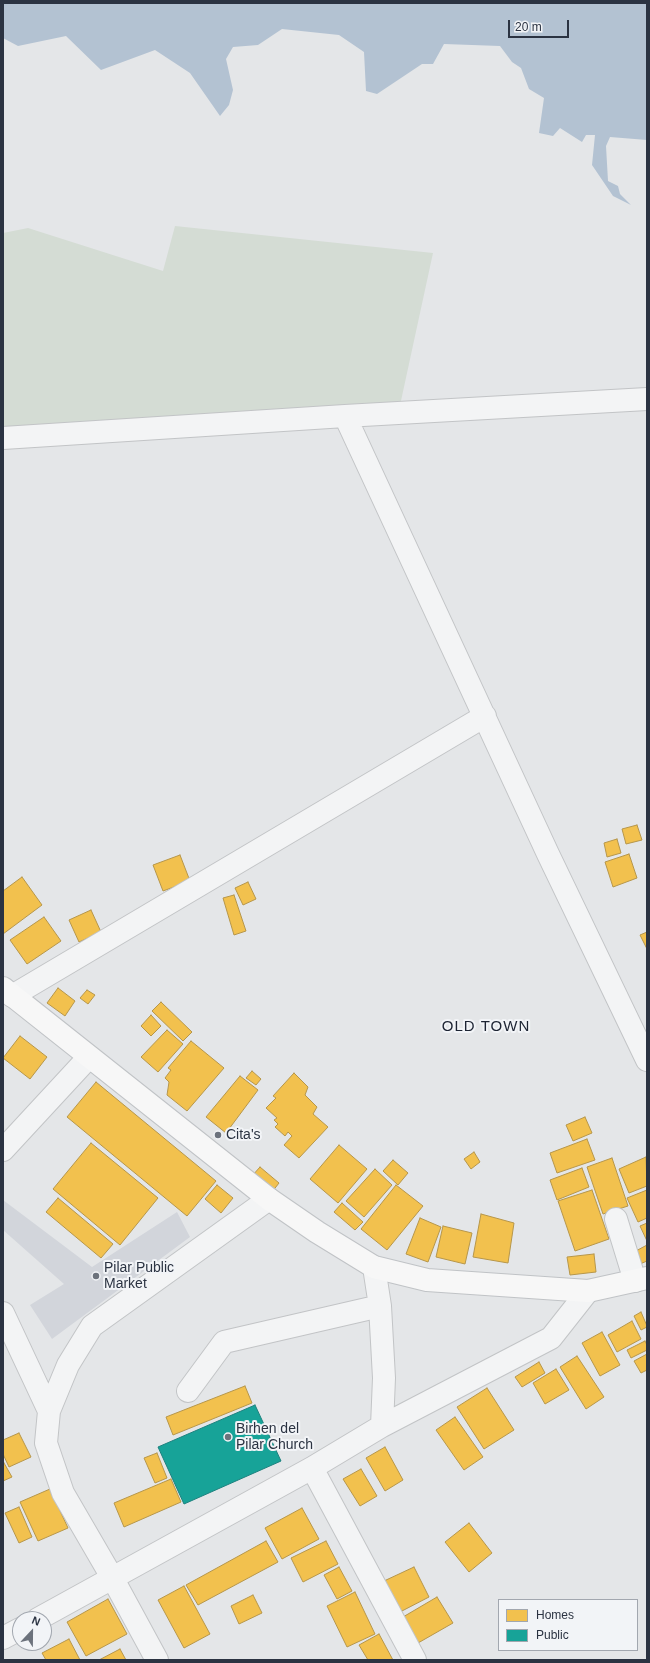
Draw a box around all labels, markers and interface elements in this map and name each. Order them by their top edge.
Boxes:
scale bar [510,12,571,38]
text: 20 m [515,20,542,34]
district label: OLD TOWN [442,1018,530,1036]
place label: Cita's [226,1127,261,1143]
marker: Cita's [213,1130,223,1140]
place label: Pilar Public Market [104,1260,174,1292]
marker: Pilar Public Market [91,1271,101,1281]
place label: Birhen del Pilar Church [236,1421,313,1454]
marker: Birhen del Pilar Church [223,1432,233,1442]
legend [498,1599,638,1651]
text: Homes [536,1608,574,1622]
north arrow [12,1611,52,1651]
text: N [30,1614,42,1628]
text: Public [536,1628,569,1642]

